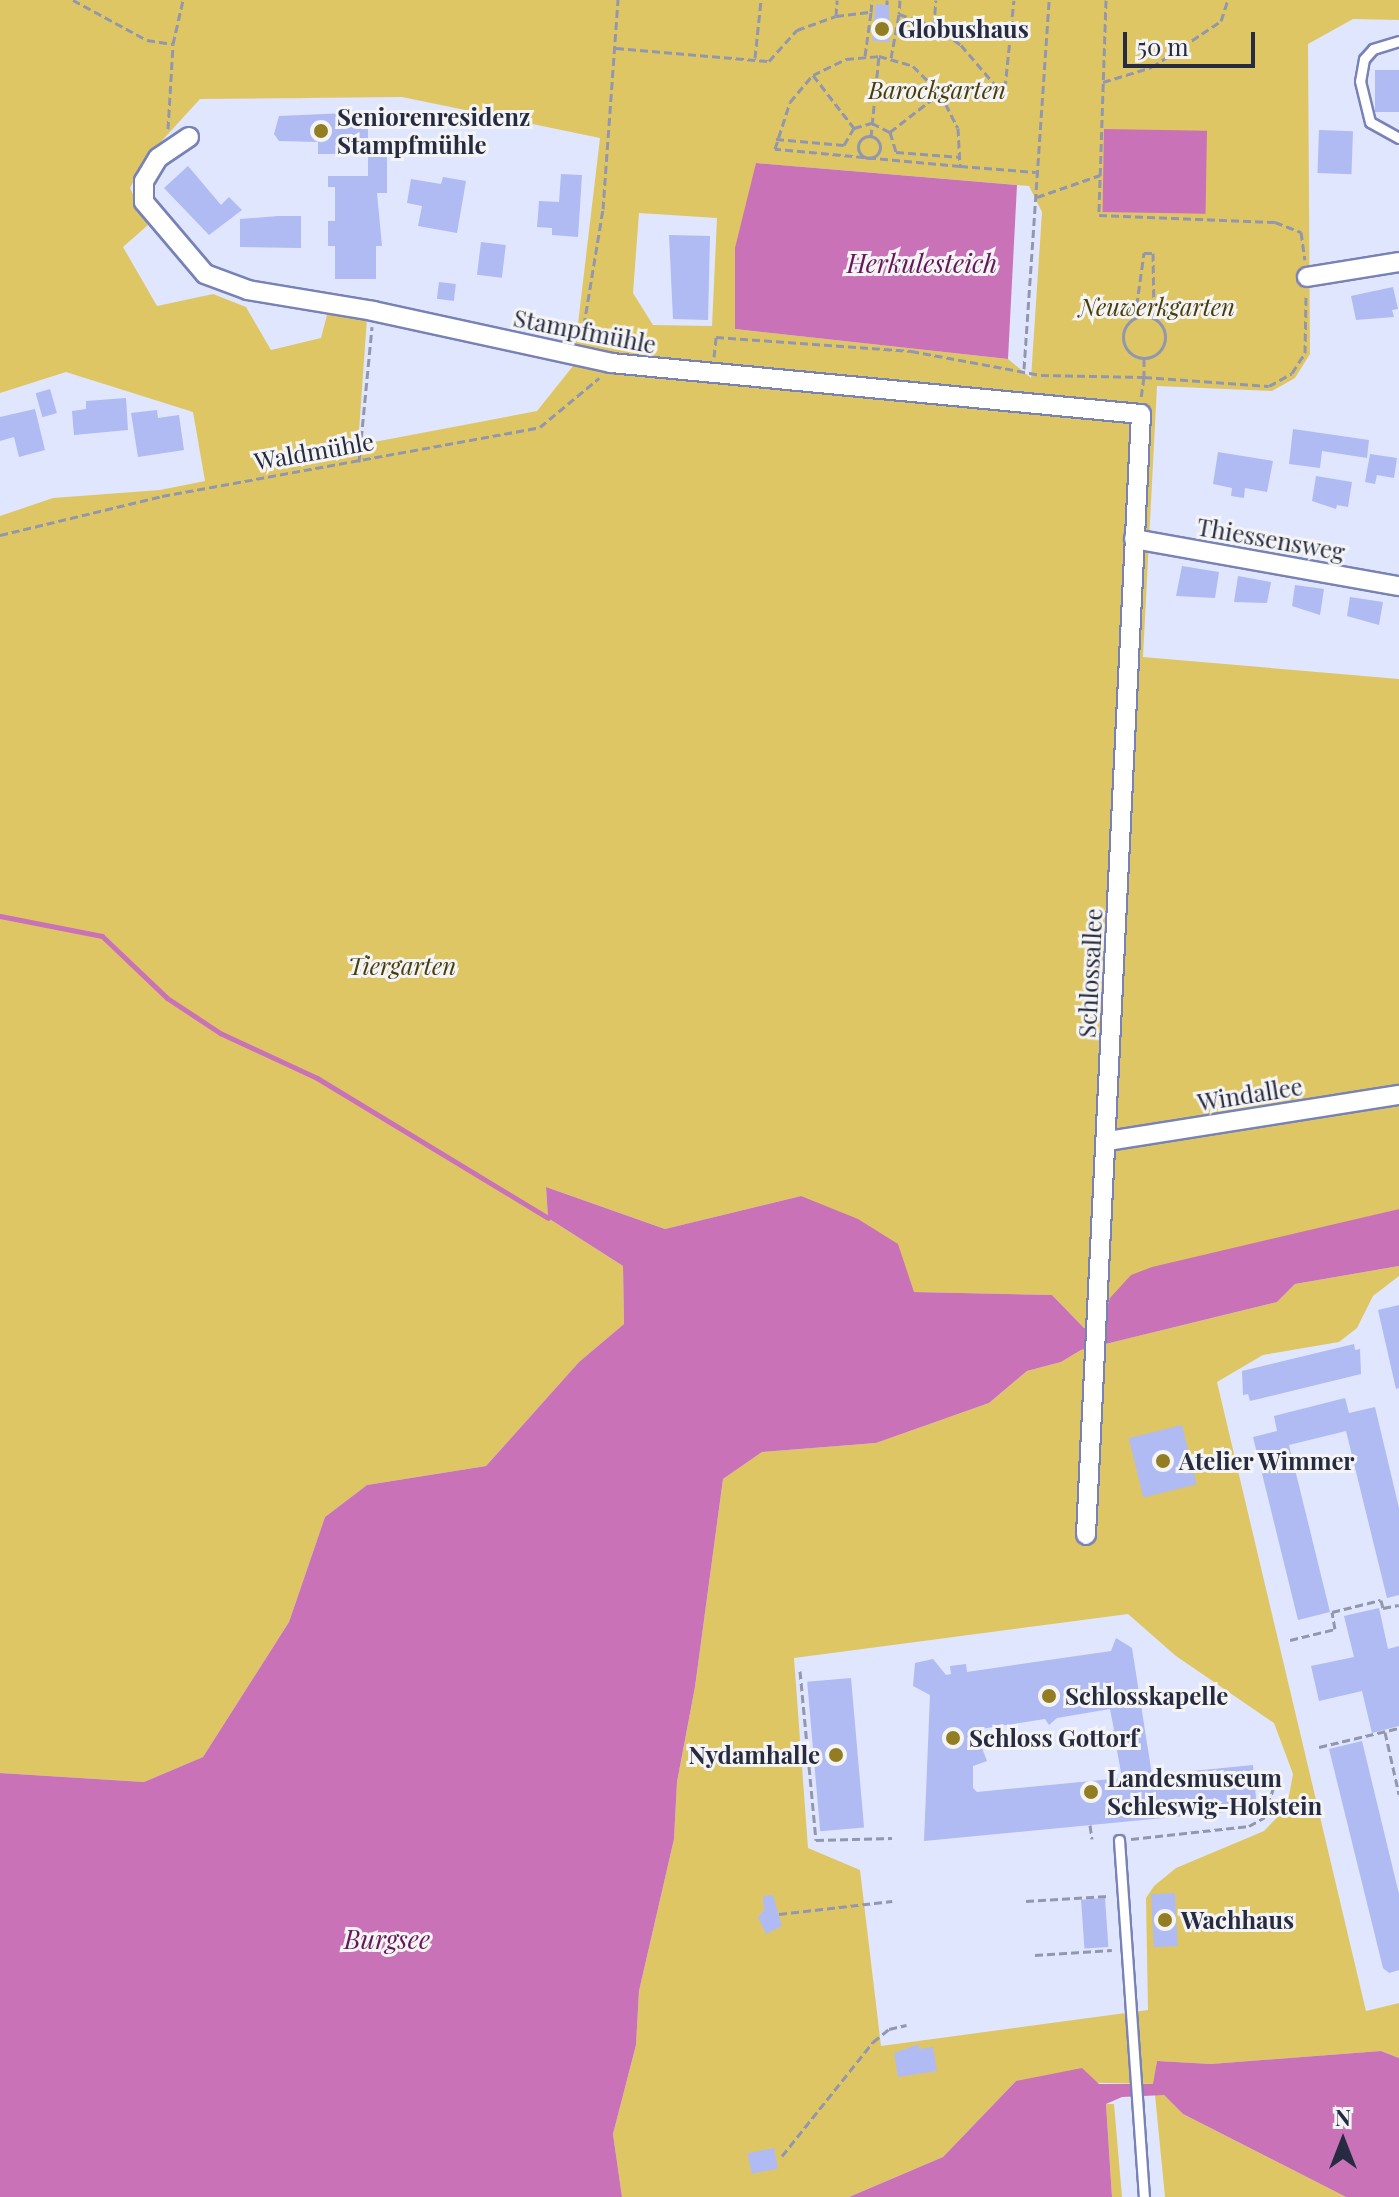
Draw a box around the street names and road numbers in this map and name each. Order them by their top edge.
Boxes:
street label: Stampfmühle [511,303,659,359]
street label: Waldmühle [252,426,376,476]
street label: Thiessensweg [1195,512,1347,566]
street label: Schlossallee [1072,907,1108,1039]
street label: Windallee [1195,1071,1305,1117]

